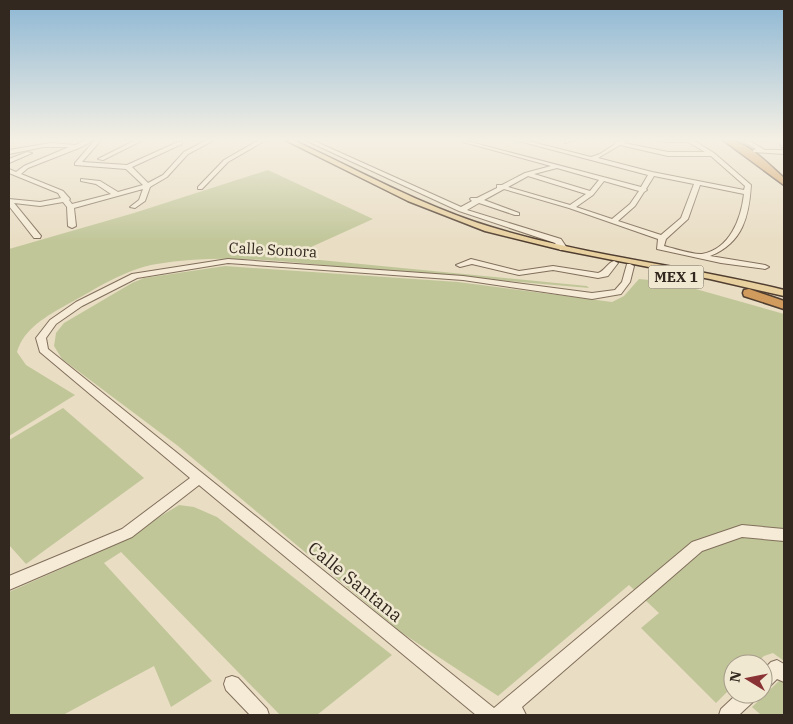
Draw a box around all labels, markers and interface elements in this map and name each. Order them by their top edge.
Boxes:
street label: Calle Sonora [228,238,318,261]
road number: MEX 1 [648,266,704,288]
street label: Calle Santana [303,536,408,627]
north arrow [723,654,773,704]
text: N [725,670,745,684]

